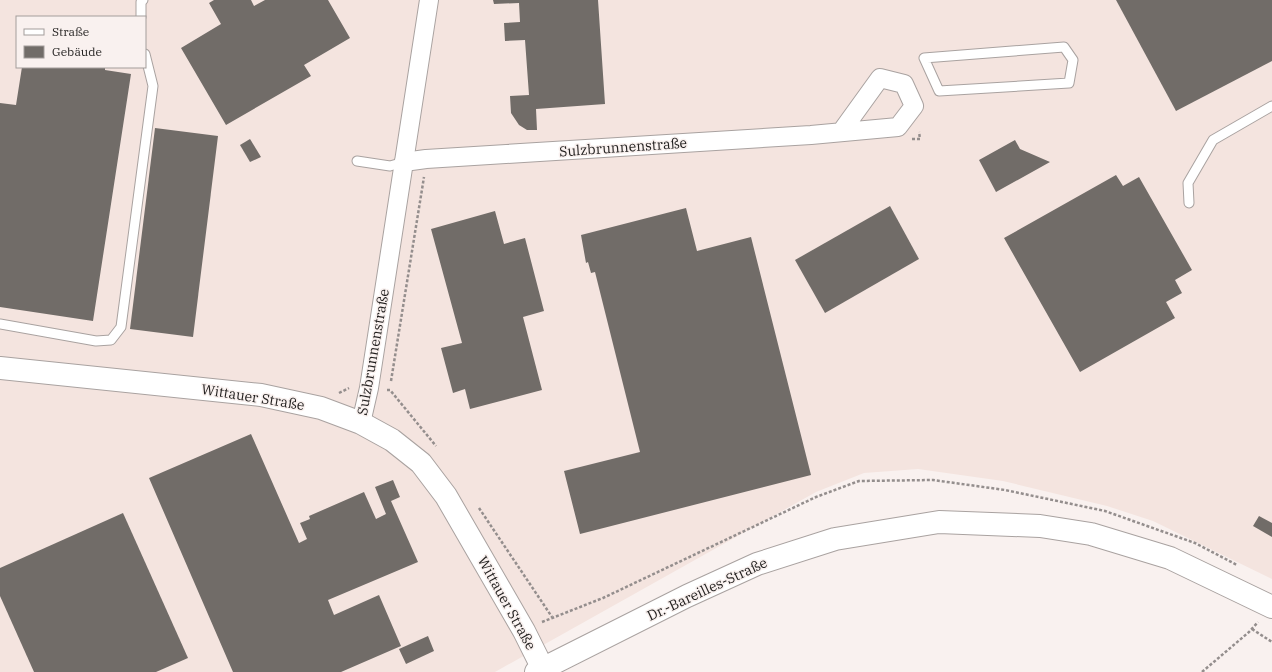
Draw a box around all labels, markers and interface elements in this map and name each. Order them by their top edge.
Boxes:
legend [16,16,146,68]
text: Straße [52,24,89,39]
text: Gebäude [52,44,102,59]
street label: Sulzbrunnenstraße [558,134,688,160]
street label: Sulzbrunnenstraße [353,287,393,417]
street label: Wittauer Straße [200,380,306,414]
street label: Wittauer Straße [474,553,540,653]
street label: Dr.-Bareilles-Straße [644,553,770,625]

